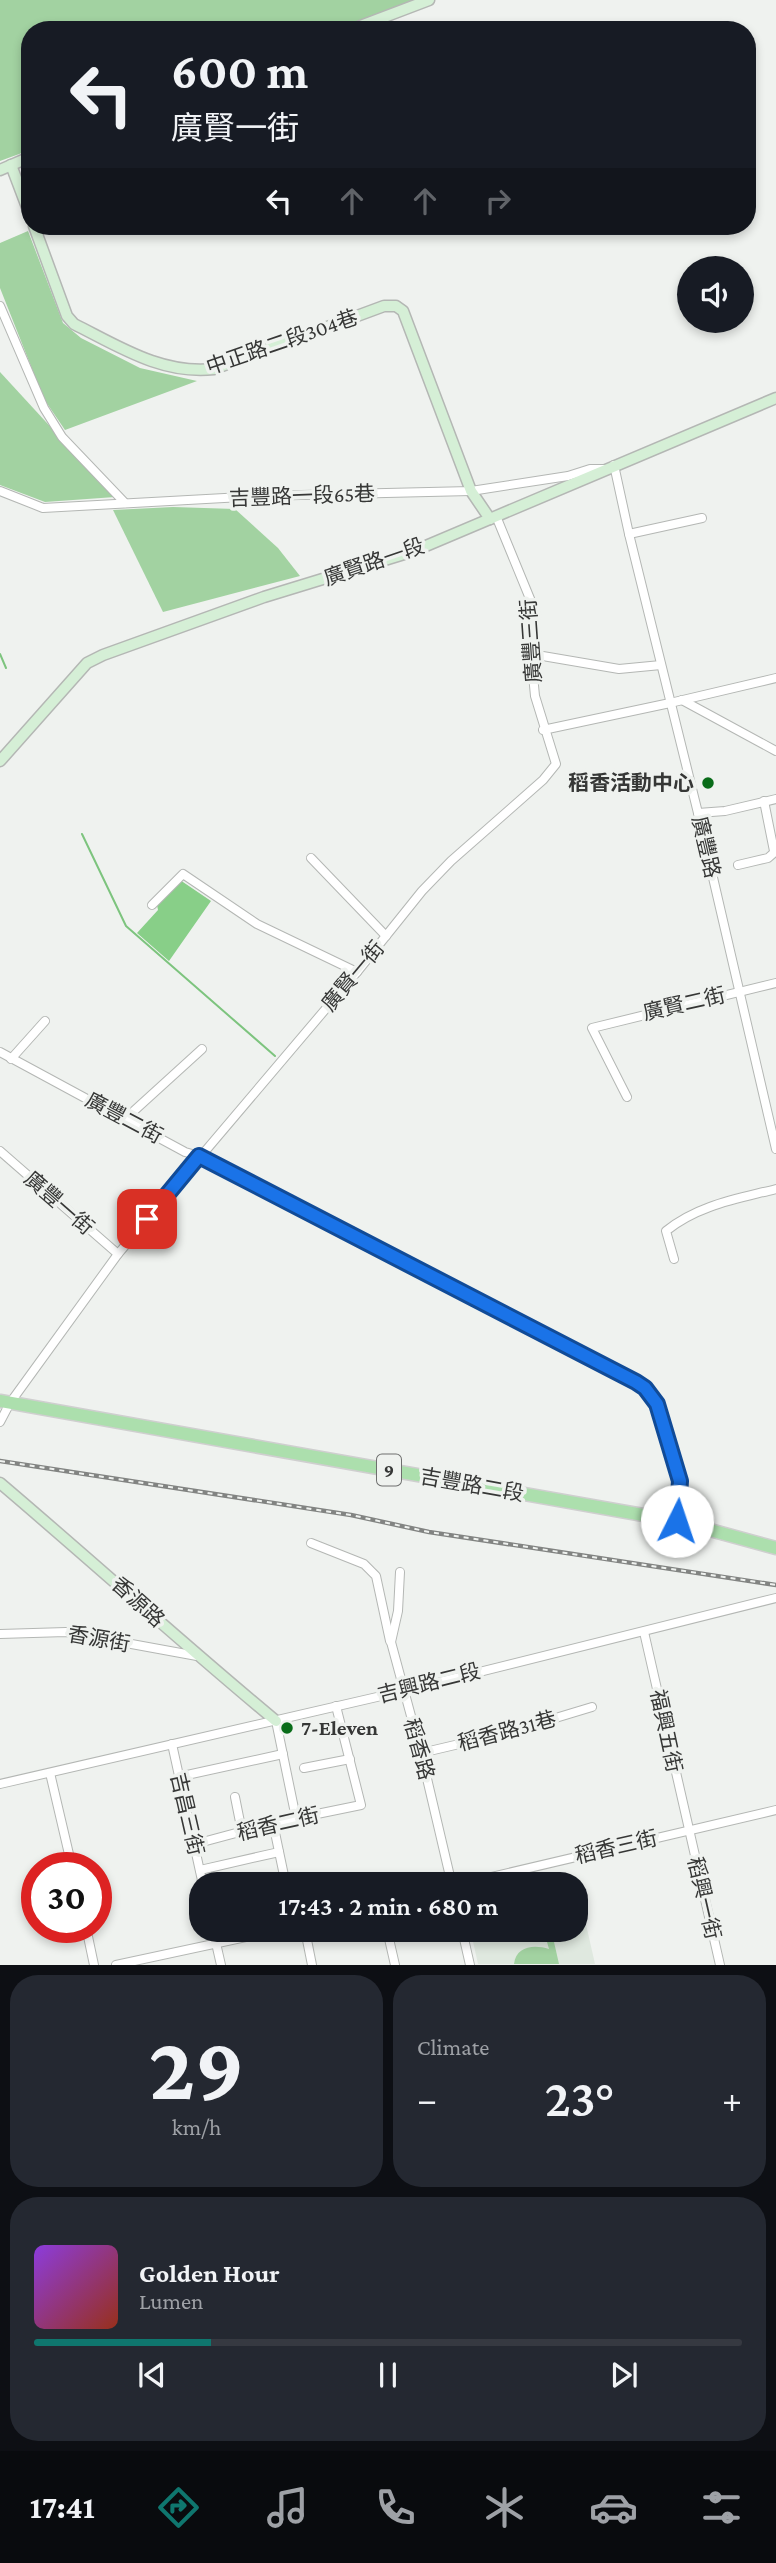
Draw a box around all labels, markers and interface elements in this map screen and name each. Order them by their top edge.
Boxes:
text: 600 m [171,44,308,99]
icon: left [56,49,147,140]
text: 廣賢一街 [171,110,299,146]
icon: left [260,182,298,220]
icon: ahead [333,182,371,220]
icon: ahead [406,182,444,220]
icon: right [479,182,517,220]
map controls [677,256,754,333]
button: sound [677,256,754,333]
street label: 中正路二段304巷 [203,305,361,379]
street label: 吉豐路一段65巷 [228,481,376,511]
street label: 廣賢路一段 [320,534,428,590]
street label: 廣豐三街 [516,598,546,684]
place label: 稻香活動中心 [568,771,694,795]
marker: 稻香活動中心 [700,775,716,791]
street label: 廣豐路 [687,814,725,880]
street label: 廣賢一街 [317,936,389,1016]
street label: 廣賢二街 [640,983,728,1025]
street label: 廣豐二街 [81,1088,167,1148]
street label: 廣豐一街 [19,1166,99,1240]
pin [117,1189,177,1249]
icon: arrive [128,1200,166,1238]
road number: 9 [377,1454,401,1486]
street label: 吉豐路二段 [418,1464,526,1506]
position arrow [640,1484,714,1558]
street label: 香源路 [107,1572,169,1632]
street label: 香源街 [66,1622,132,1656]
street label: 吉興路二段 [375,1659,483,1707]
street label: 福興五街 [646,1687,686,1775]
street label: 稻香路31巷 [455,1706,559,1756]
street label: 稻香路 [399,1715,439,1783]
place label: 7-Eleven [301,1716,378,1740]
marker: 7-Eleven [279,1720,295,1736]
street label: 吉昌三街 [166,1770,208,1858]
street label: 稻香二街 [234,1803,322,1845]
street label: 稻香三街 [572,1826,660,1868]
speed limit sign: 30 [21,1852,112,1943]
street label: 稻興一街 [683,1854,725,1942]
text: 17:43 · 2 min · 680 m [279,1892,498,1921]
text: 29 [149,2017,244,2119]
text: Climate [417,2034,489,2060]
text: 23° [545,2069,614,2127]
text: − [417,2078,437,2120]
text: + [722,2078,742,2120]
text: km/h [172,2114,221,2140]
text: Golden Hour [139,2259,280,2288]
text: Lumen [139,2288,203,2314]
icon: previous [133,2356,171,2394]
icon: pause [369,2356,407,2394]
icon: next [605,2356,643,2394]
icon: directions [154,2483,203,2532]
icon: music [263,2483,312,2532]
icon: phone [371,2483,420,2532]
icon: climate [480,2483,529,2532]
icon: car [589,2483,638,2532]
icon: filters [697,2483,746,2532]
text: 17:41 [30,2489,95,2525]

